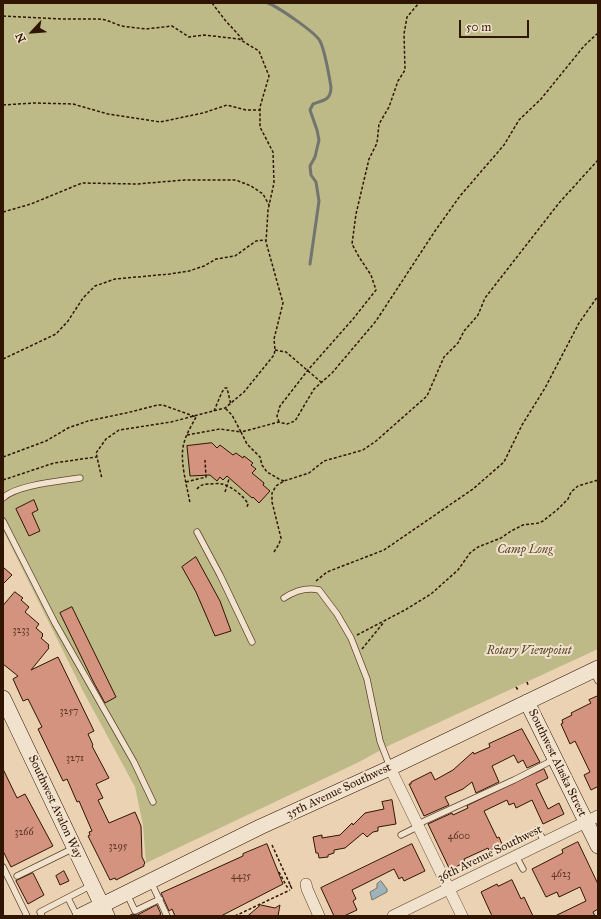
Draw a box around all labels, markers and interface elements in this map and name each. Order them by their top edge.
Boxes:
north arrow [12,12,52,52]
scale bar [461,12,531,38]
text: 50 m [466,20,491,34]
text: N [13,30,29,45]
park label: Camp Long [497,543,553,557]
house number: 3233 [13,625,29,637]
park label: Rotary Viewpoint [487,644,571,658]
house number: 3257 [60,706,78,718]
street label: Southwest Alaska Street [525,707,589,819]
street label: Southwest Avalon Way [25,753,85,861]
house number: 3271 [66,753,84,765]
street label: 35th Avenue Southwest [284,760,394,822]
street label: 36th Avenue Southwest [435,822,545,886]
house number: 3266 [14,827,34,839]
house number: 4600 [448,831,470,843]
house number: 3295 [109,841,127,853]
house number: 4623 [551,869,571,881]
house number: 4435 [231,871,251,883]

